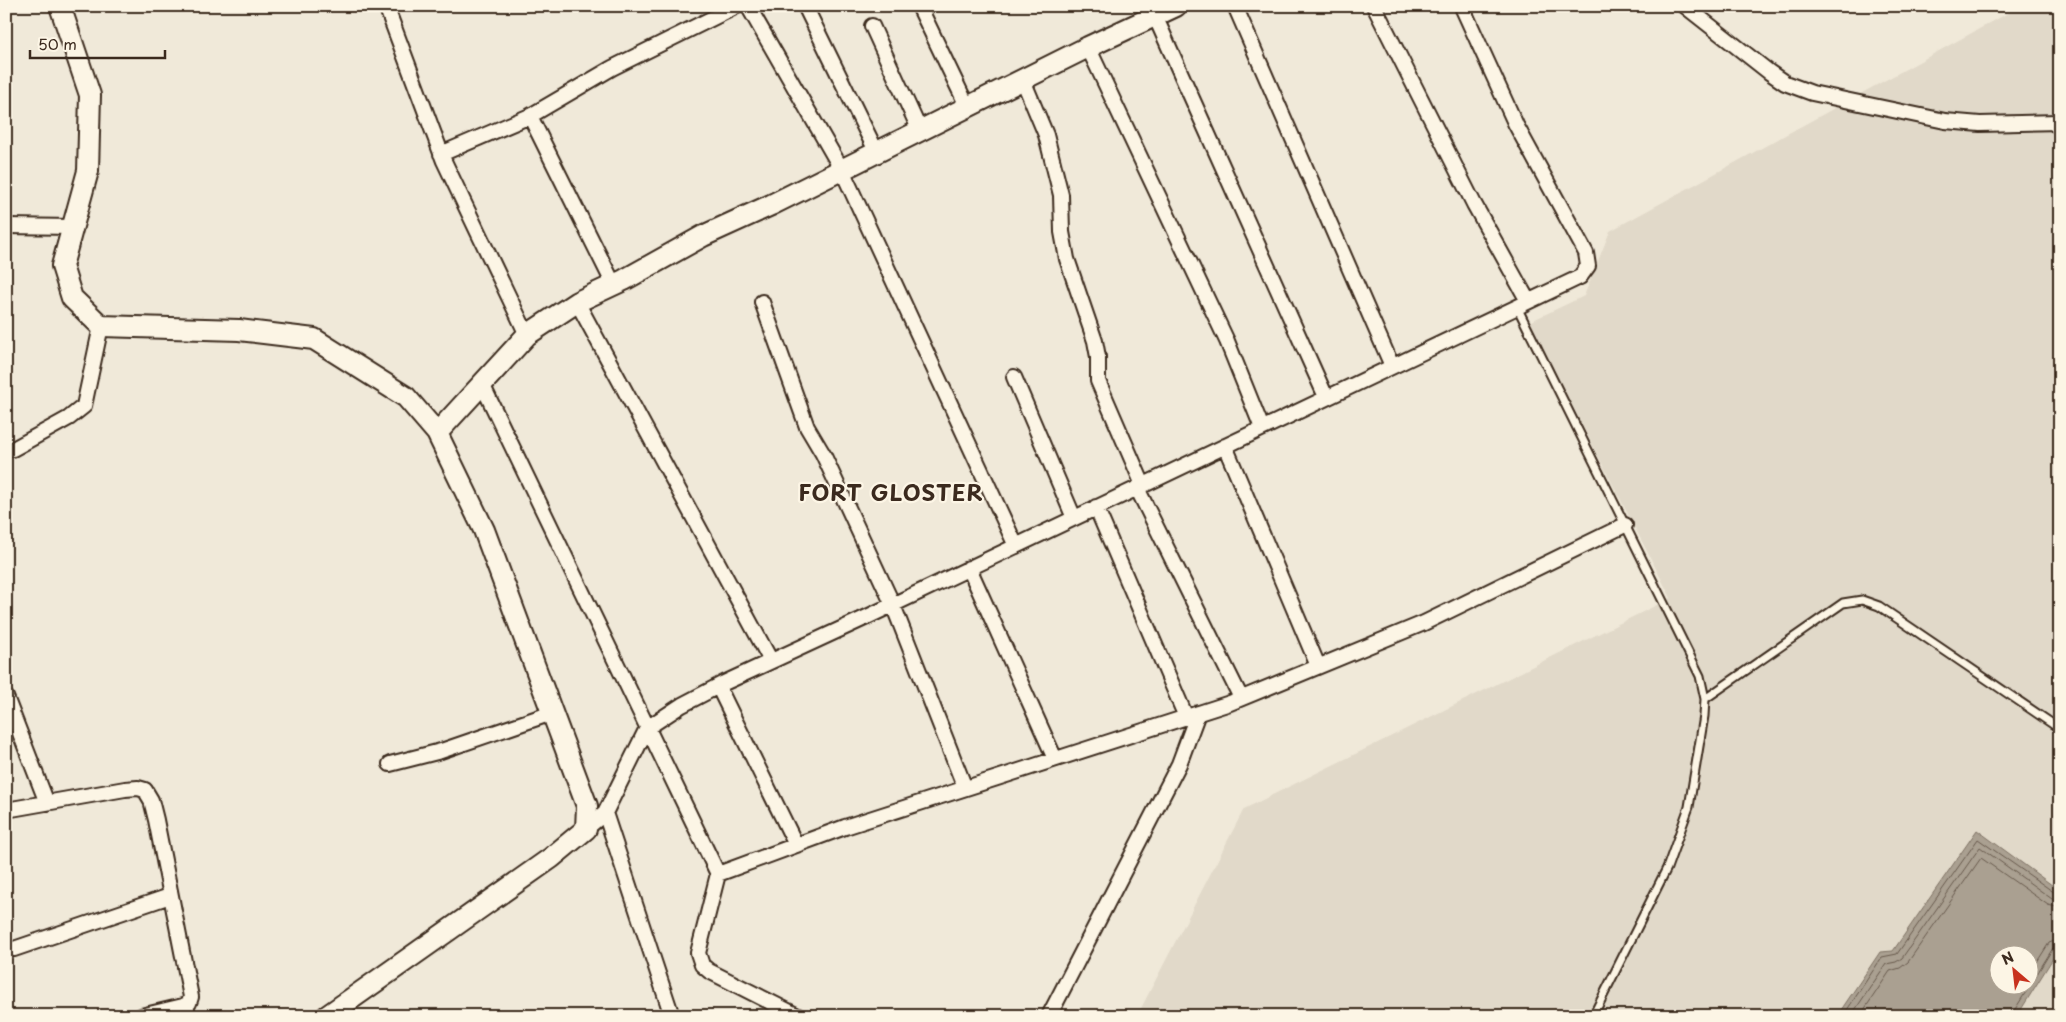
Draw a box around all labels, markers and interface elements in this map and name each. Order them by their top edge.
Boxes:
scale bar [30,28,165,60]
text: 50 m [38,32,77,55]
district label: FORT GLOSTER [798,475,984,508]
north arrow [1988,944,2038,994]
text: N [1998,946,2017,970]

